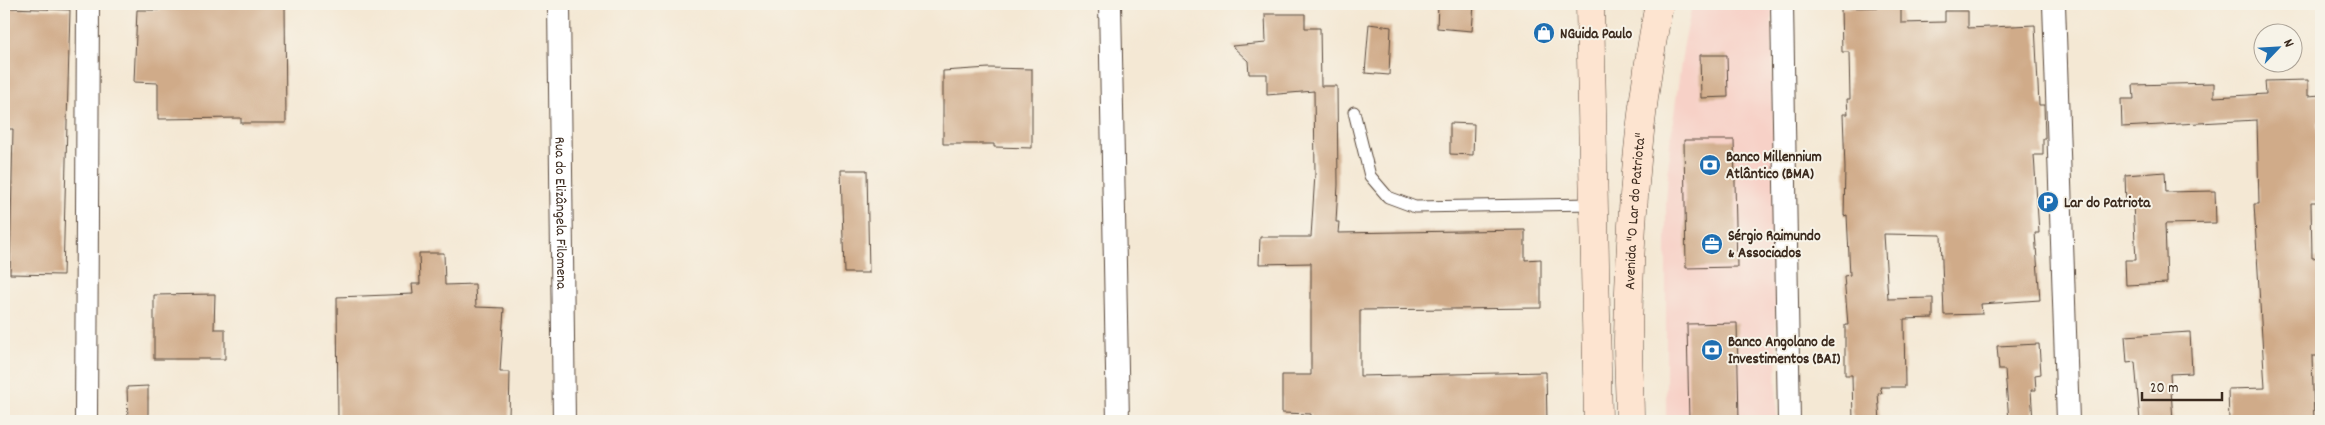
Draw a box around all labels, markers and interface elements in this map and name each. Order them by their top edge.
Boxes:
shop icon: NGuida Paulo [1532,21,1556,45]
north arrow [2252,22,2302,72]
place label: NGuida Paulo [1560,24,1633,46]
text: N [2277,36,2299,51]
street label: Avenida "O Lar do Patriota" [1620,132,1653,290]
street label: Rua do Elizângela Filomena [548,137,571,290]
place label: Banco Millennium Atlântico (BMA) [1726,147,1822,186]
bank icon: Banco Millennium Atlântico (BMA) [1698,153,1722,177]
parking icon: Lar do Patriota [2036,190,2060,214]
place label: Lar do Patriota [2064,193,2151,215]
place label: Sérgio Raimundo & Associados [1728,226,1821,265]
office icon: Sérgio Raimundo & Associados [1700,232,1724,256]
place label: Banco Angolano de Investimentos (BAI) [1728,332,1840,371]
bank icon: Banco Angolano de Investimentos (BAI) [1700,338,1724,362]
scale bar [2142,370,2222,402]
text: 20 m [2150,378,2178,400]

